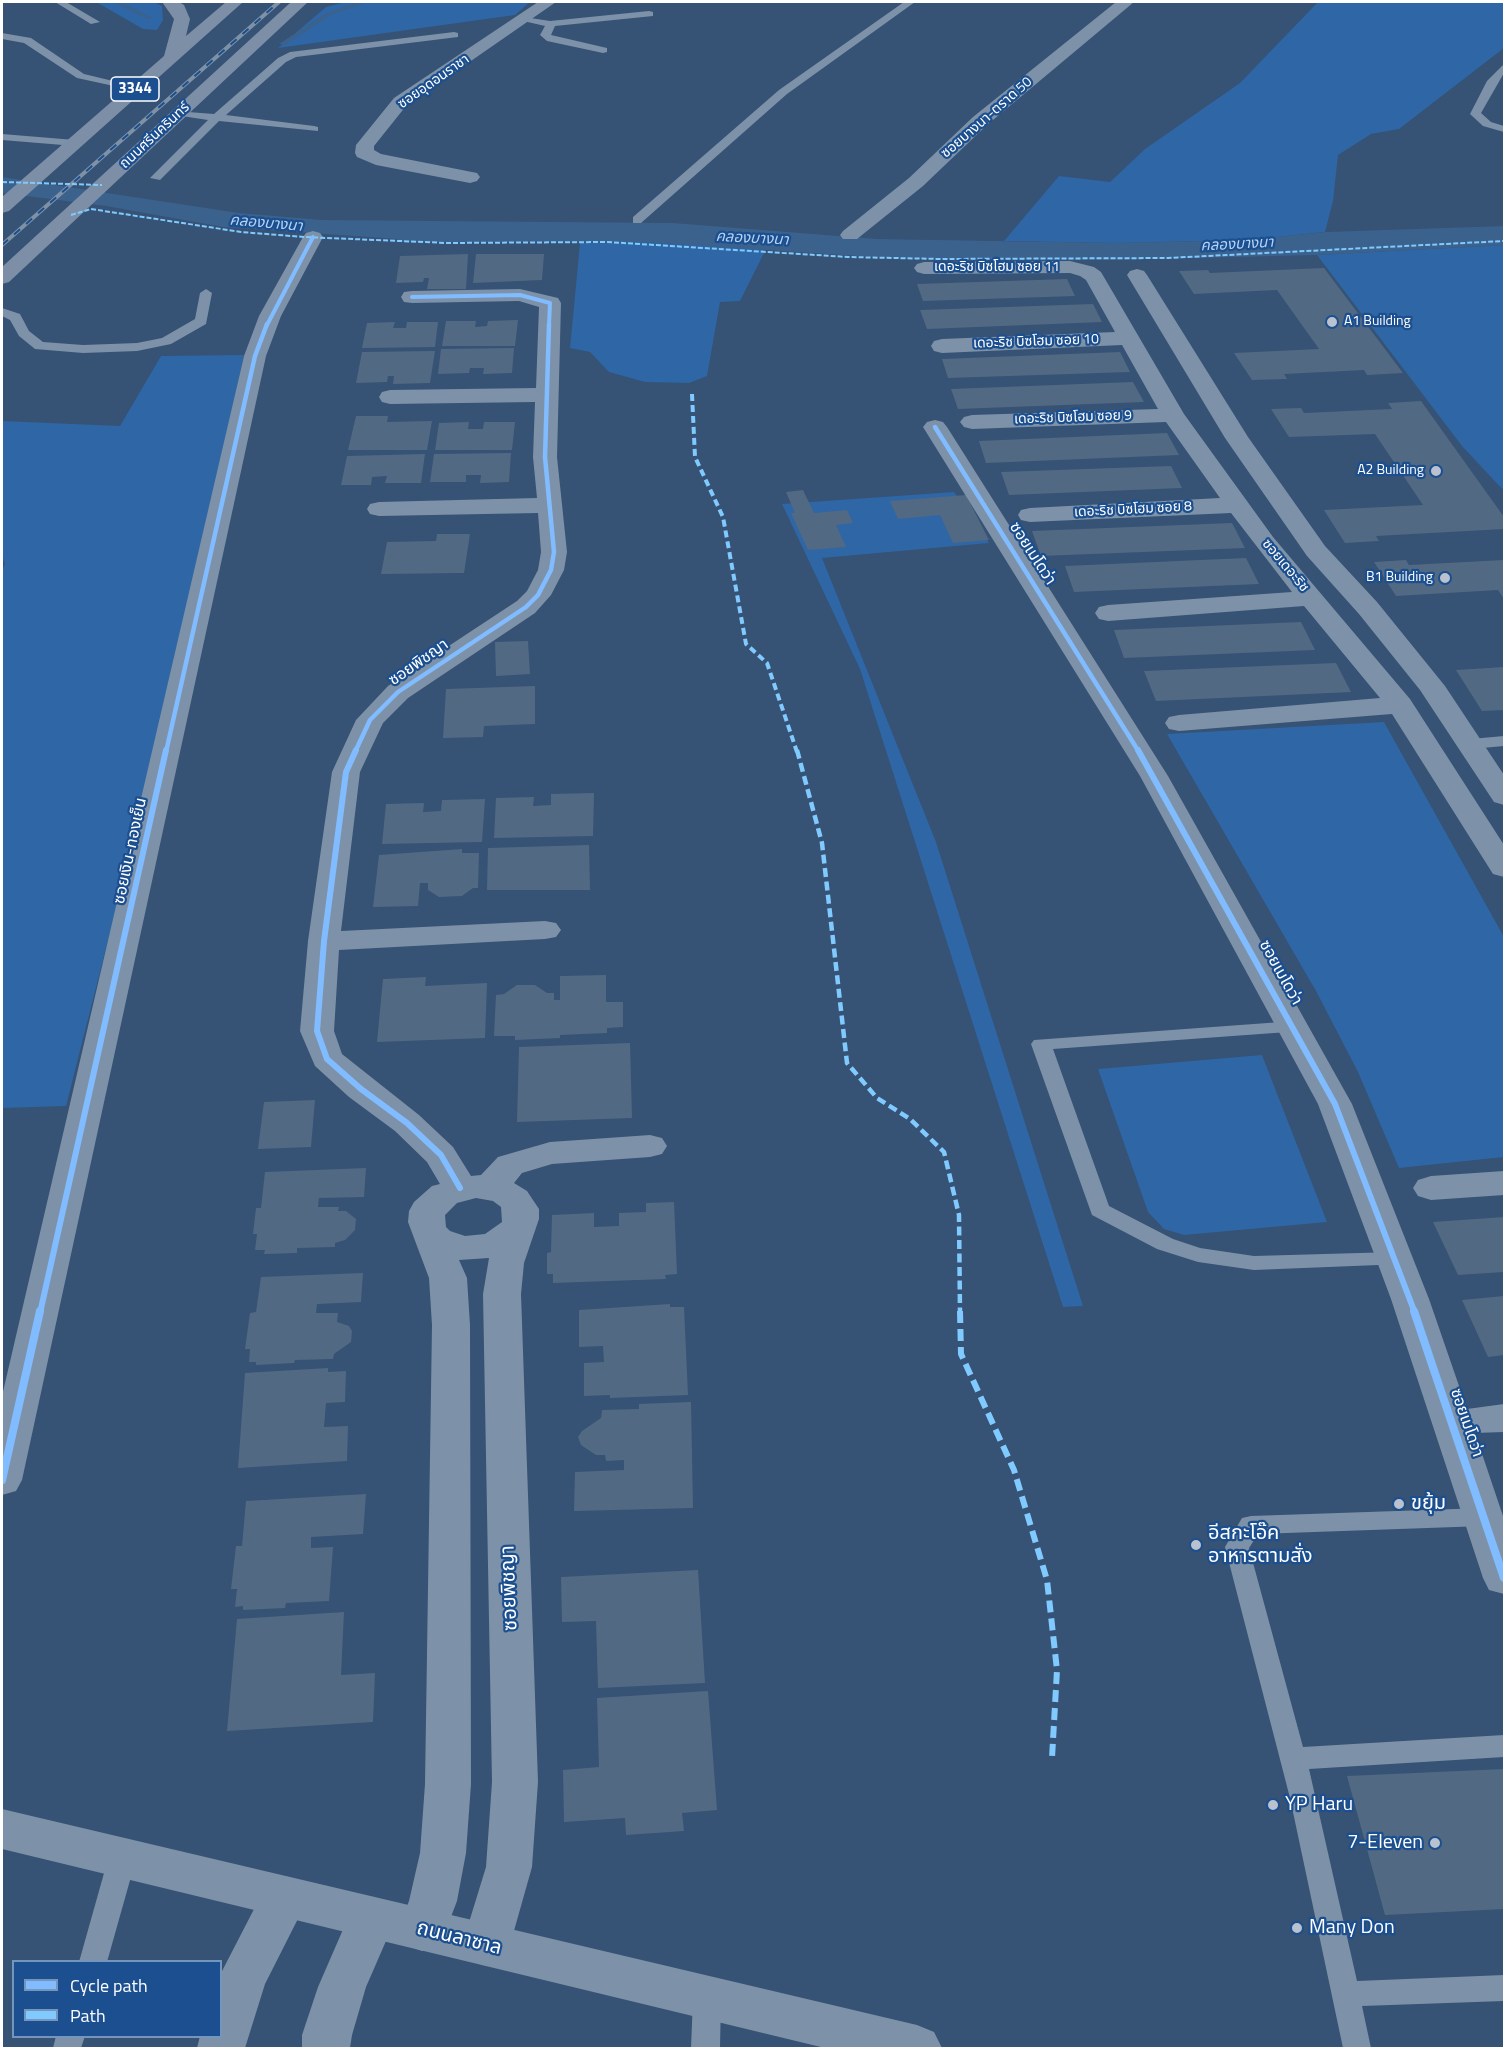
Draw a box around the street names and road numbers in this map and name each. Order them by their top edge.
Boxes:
street label: ซอยอุดอนราชา [395,51,473,113]
street label: ซอยบางนา-ตราด 50 [938,74,1036,162]
road number: 3344 [111,77,159,101]
street label: ถนนศรีนครินทร์ [117,99,193,173]
street label: เดอะริช บิซโฮม ซอย 11 [934,260,1060,276]
street label: เดอะริช บิซโฮม ซอย 10 [973,331,1099,353]
street label: เดอะริช บิซโฮม ซอย 9 [1014,408,1132,428]
street label: เดอะริช บิซโฮม ซอย 8 [1074,499,1192,521]
street label: ซอยเมโดว่า [1005,519,1059,589]
street label: ซอยเดอะริช [1258,536,1312,596]
street label: ซอยพิชญา [385,635,453,691]
street label: ซอยเงิน-ทองเย็น [110,796,152,906]
street label: ซอยเมโดว่า [1254,937,1306,1009]
street label: ซอยเมโดว่า [1445,1386,1487,1460]
street label: ซอยพิชญา [497,1545,523,1631]
street label: ถนนลาซาล [414,1917,504,1961]

